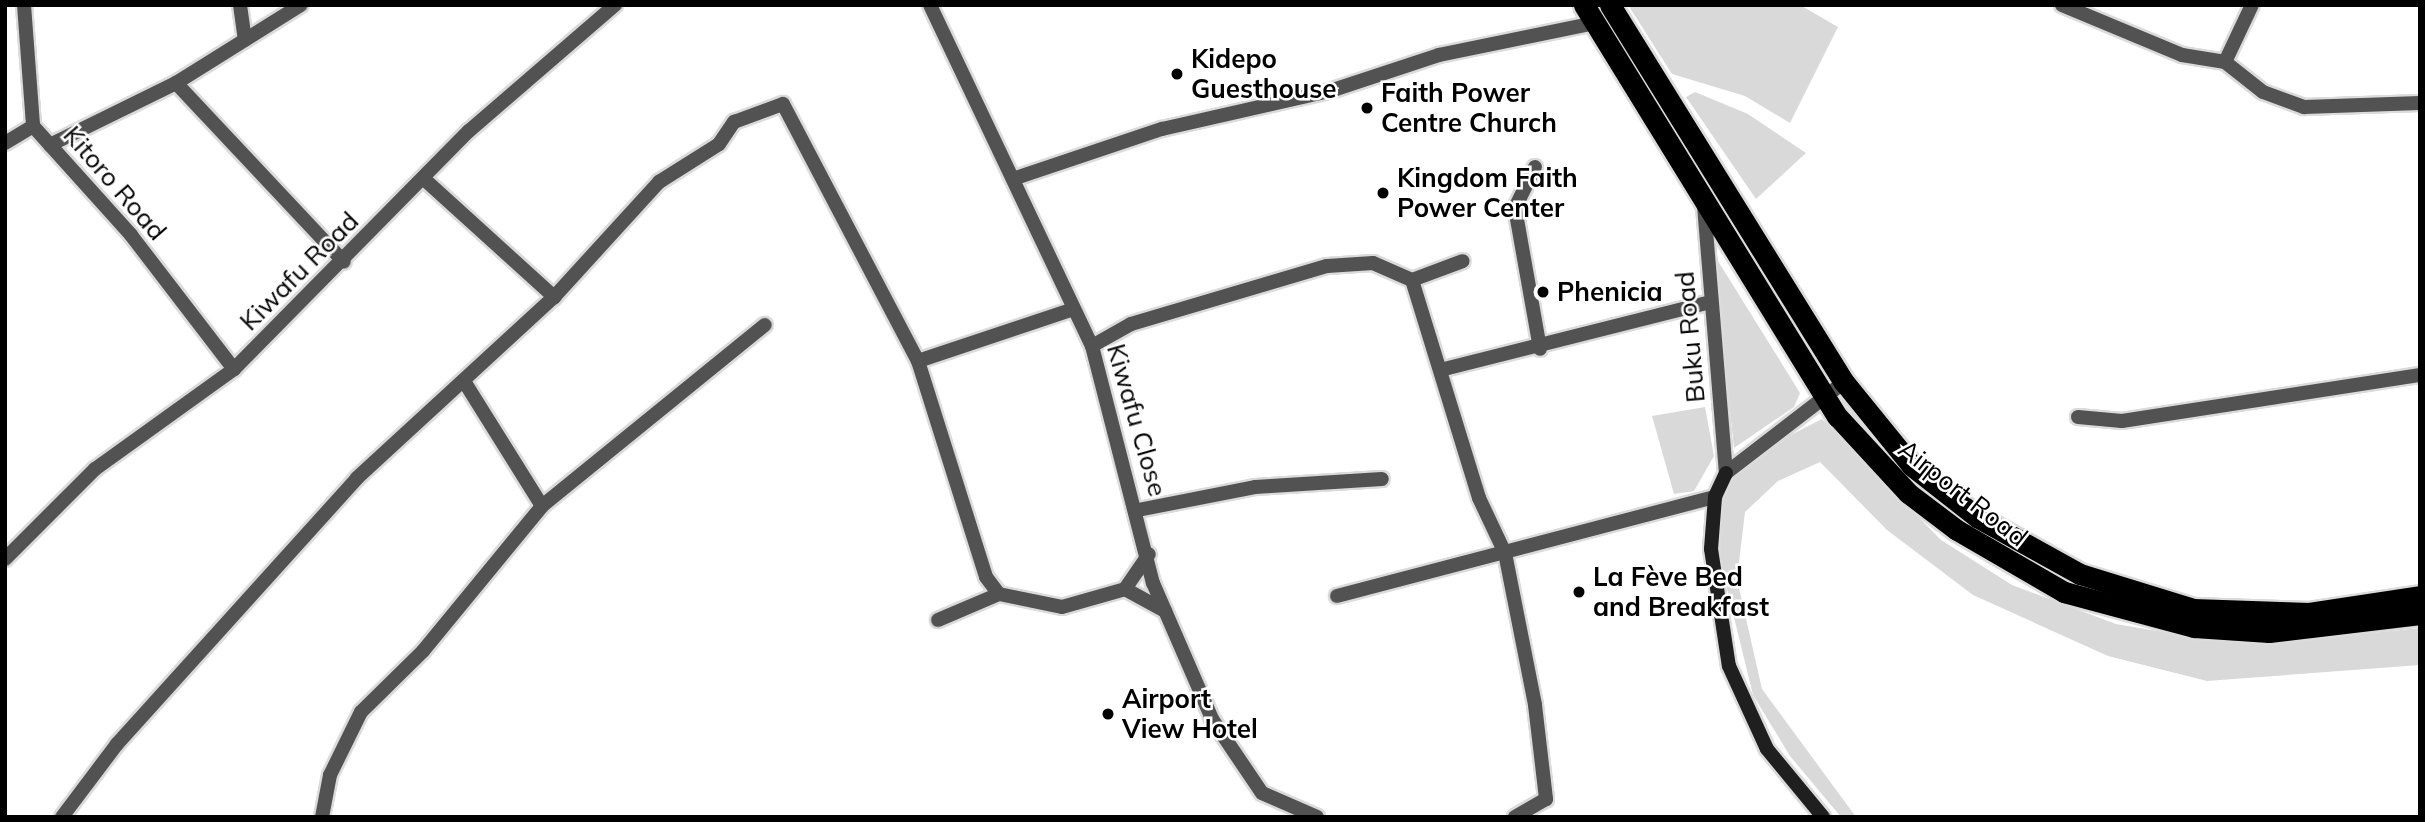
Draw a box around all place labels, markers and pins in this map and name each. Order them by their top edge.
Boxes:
place label: Kidepo Guesthouse [1191,43,1337,104]
marker: Kidepo Guesthouse [1169,66,1185,82]
place label: Faith Power Centre Church [1381,77,1557,138]
marker: Faith Power Centre Church [1359,100,1375,116]
place label: Kingdom Faith Power Center [1397,162,1578,224]
marker: Kingdom Faith Power Center [1375,185,1391,201]
place label: Phenicia [1557,276,1663,308]
marker: Phenicia [1535,284,1551,300]
place label: La Fève Bed and Breakfast [1593,561,1769,622]
marker: La Fève Bed and Breakfast [1571,584,1587,600]
place label: Airport View Hotel [1122,683,1258,744]
marker: Airport View Hotel [1100,706,1116,722]

